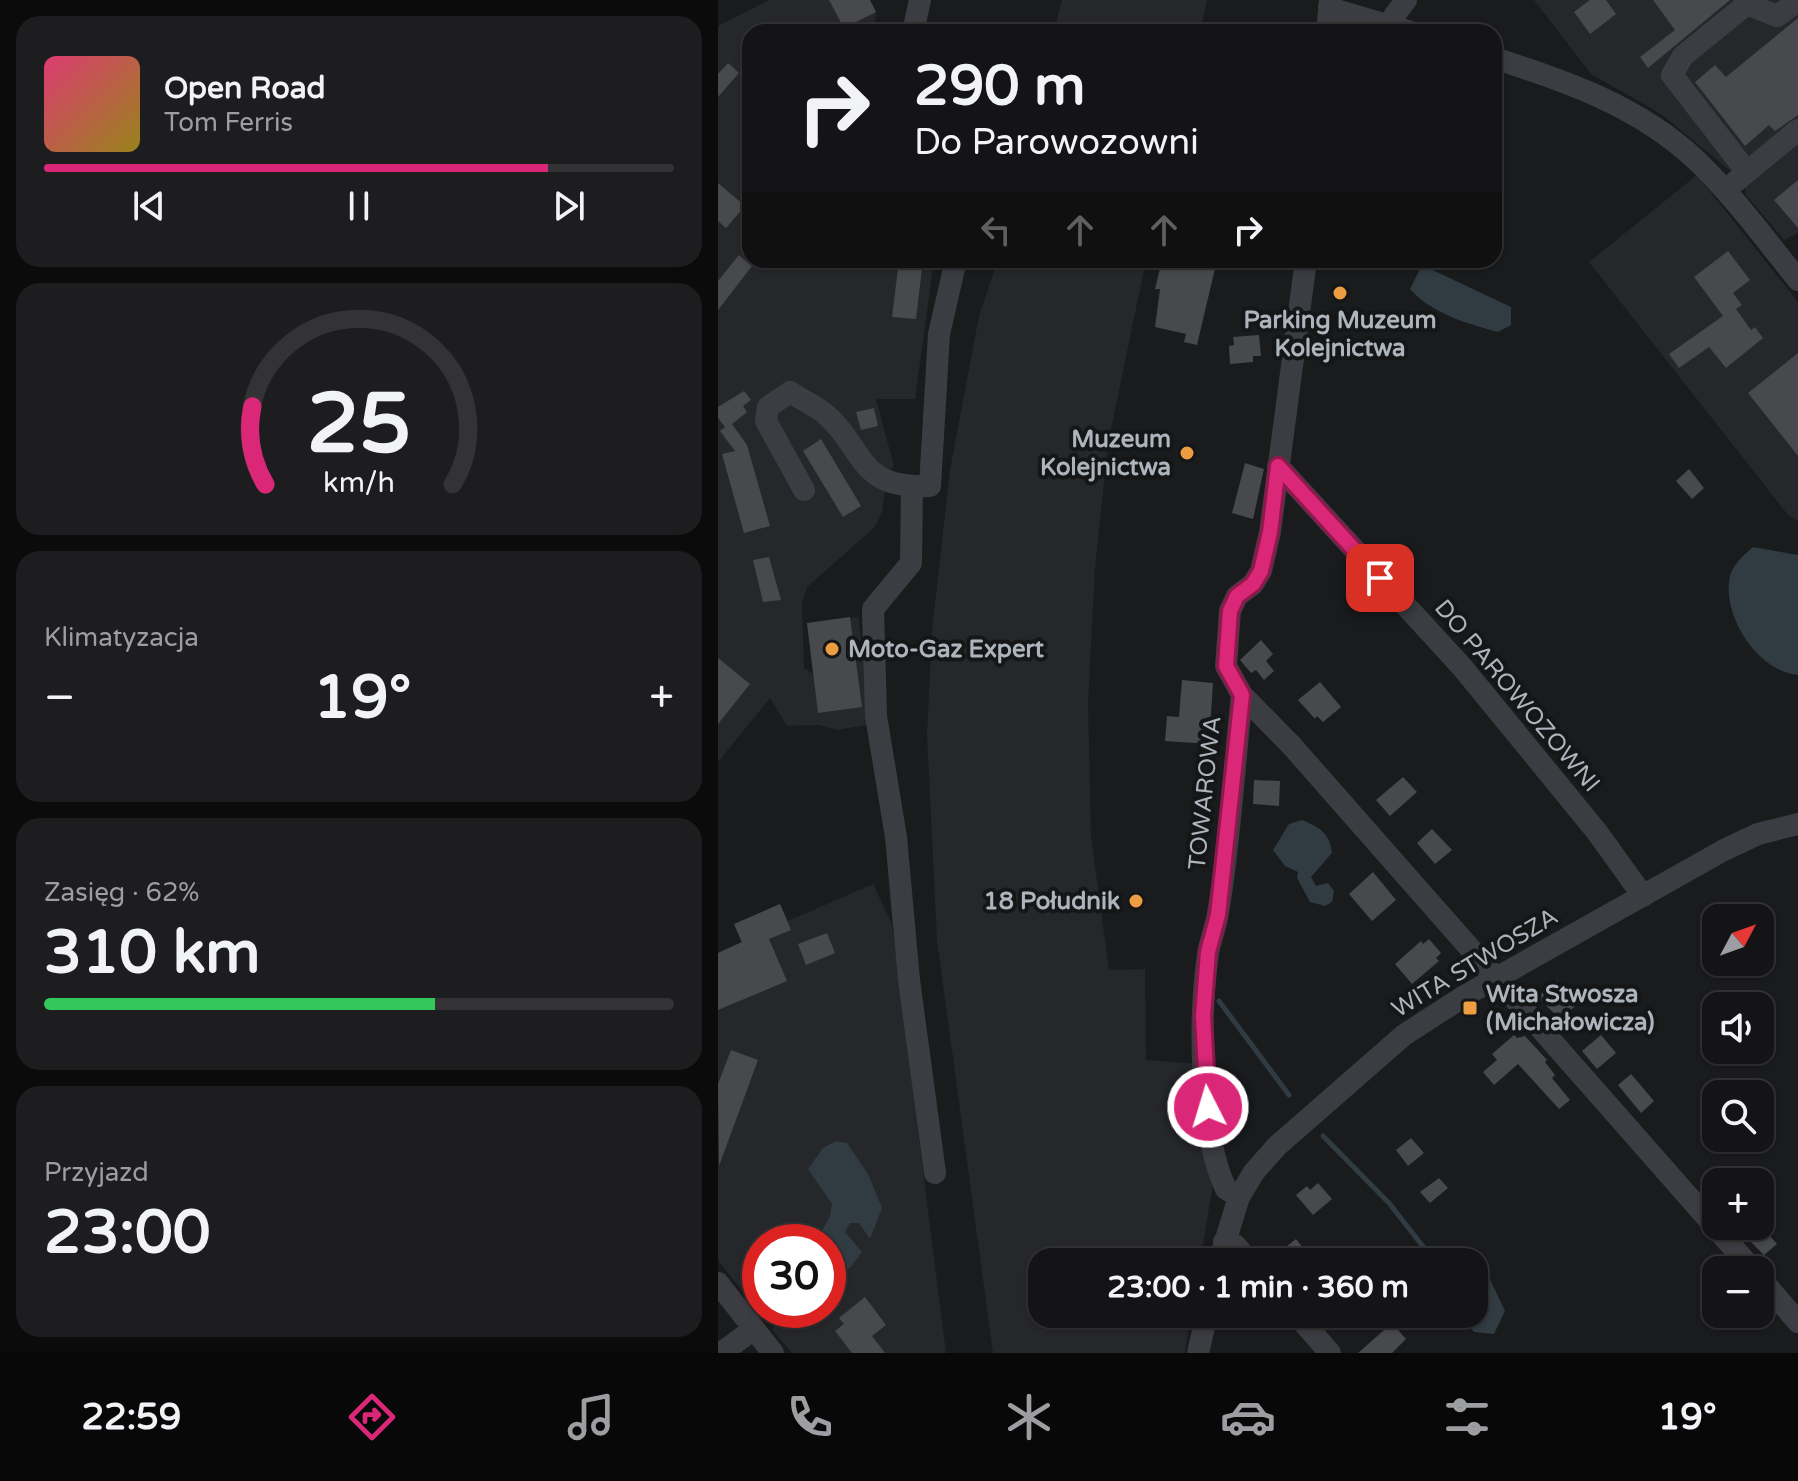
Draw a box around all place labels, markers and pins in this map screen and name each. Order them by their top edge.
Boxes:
marker: Parking Muzeum Kolejnictwa [1331,284,1349,302]
place label: Parking Muzeum Kolejnictwa [1244,306,1436,363]
place label: Muzeum Kolejnictwa [1040,425,1171,482]
marker: Muzeum Kolejnictwa [1178,444,1196,462]
pin [1346,544,1414,612]
place label: Moto-Gaz Expert [848,635,1045,664]
marker: Moto-Gaz Expert [823,640,841,658]
place label: 18 Południk [984,887,1120,916]
marker: 18 Południk [1127,892,1145,910]
place label: Wita Stwosza (Michałowicza) [1486,980,1655,1037]
marker: Wita Stwosza (Michałowicza) [1461,999,1479,1017]

